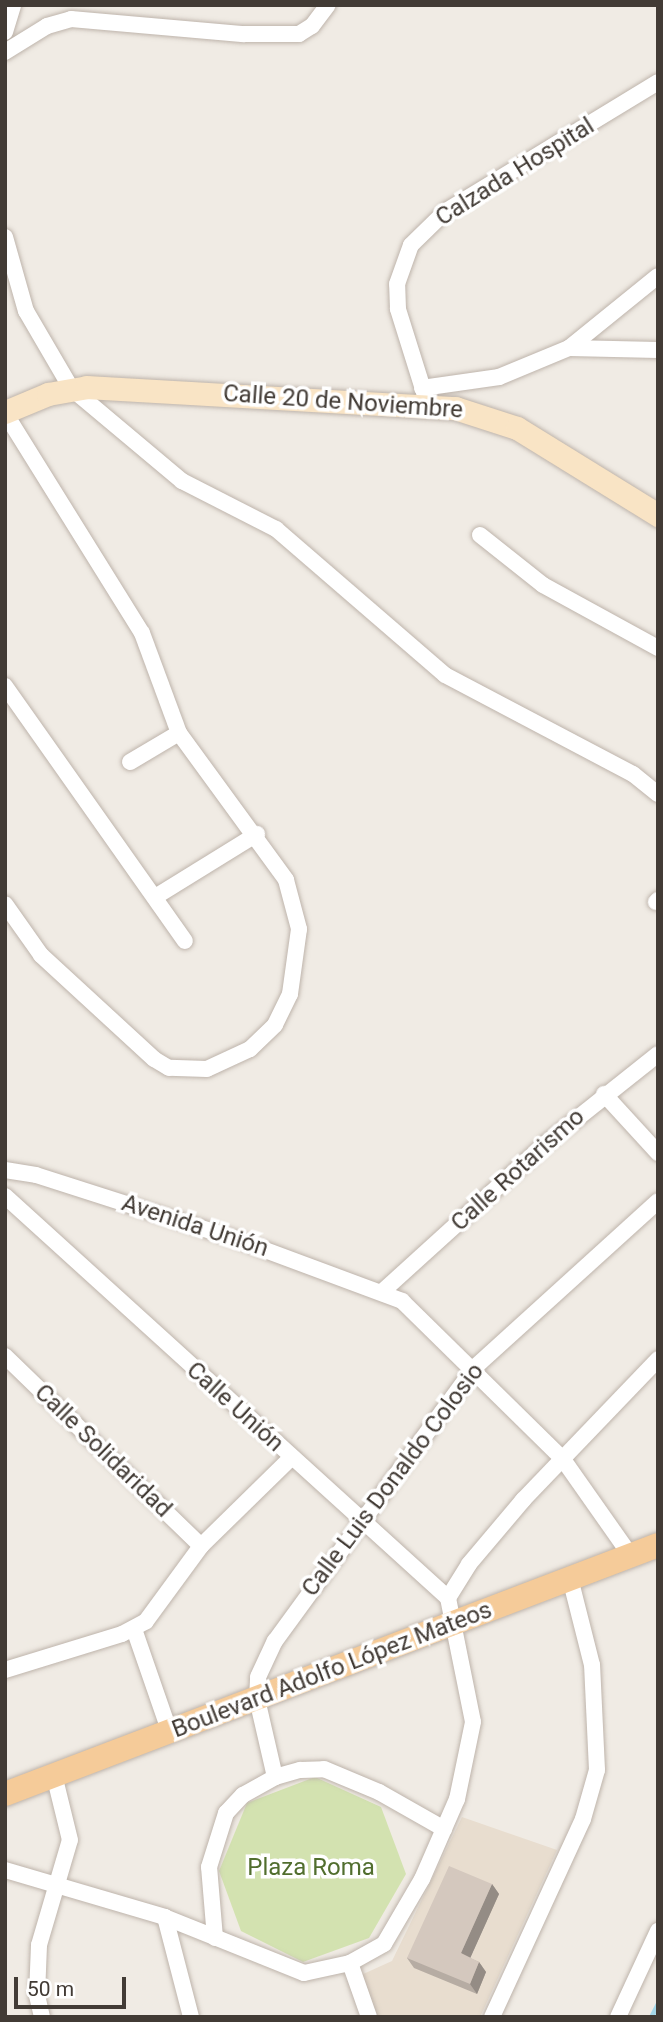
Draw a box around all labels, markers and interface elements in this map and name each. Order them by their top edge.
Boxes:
street label: Calzada Hospital [431,112,599,232]
street label: Calle 20 de Noviembre [222,379,464,425]
street label: Calle Rotarismo [445,1103,591,1237]
street label: Avenida Unión [118,1189,272,1263]
street label: Calle Unión [181,1356,289,1458]
street label: Calle Luis Donaldo Colosio [296,1358,490,1602]
street label: Calle Solidaridad [29,1378,177,1524]
street label: Boulevard Adolfo López Mateos [168,1596,496,1744]
park label: Plaza Roma [247,1854,375,1882]
scale bar [18,1962,130,2006]
text: 50 m [27,1977,74,2001]

